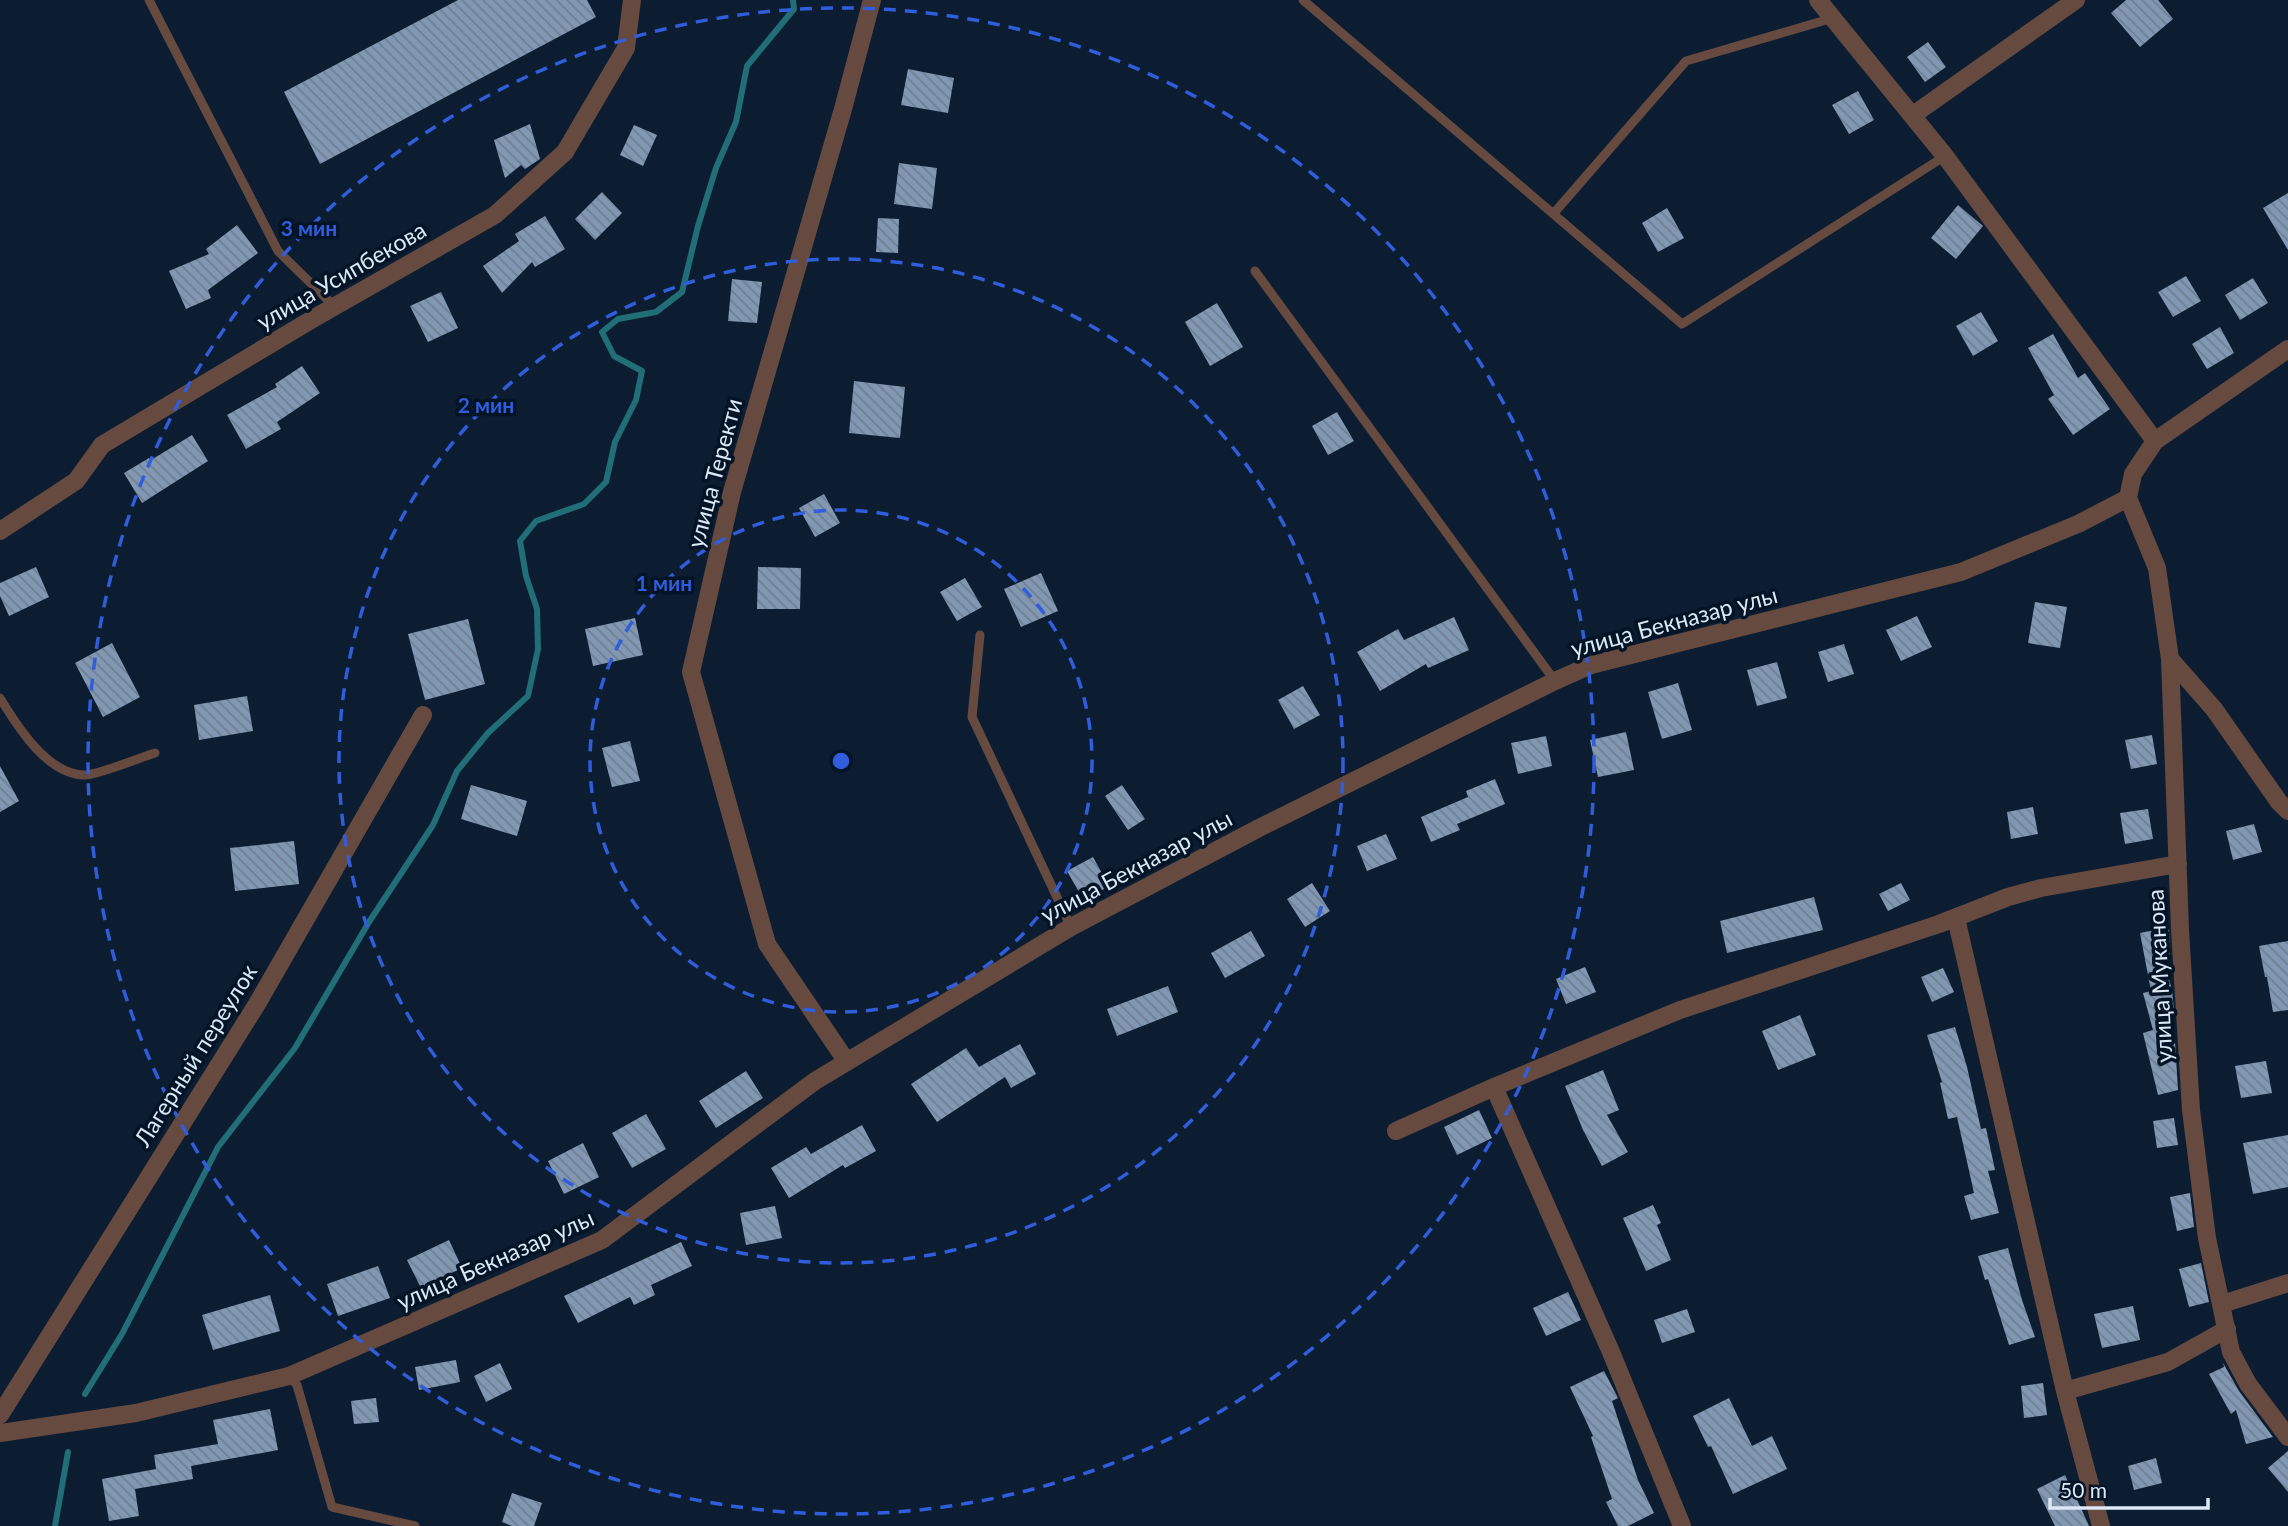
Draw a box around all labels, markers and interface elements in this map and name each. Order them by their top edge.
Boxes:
street label: улица Усипбекова [251,215,431,335]
text: 3 мин [281,215,337,240]
text: 2 мин [458,392,514,417]
street label: улица Теректи [681,395,747,551]
text: 1 мин [636,570,692,595]
street label: улица Бекназар улы [1568,580,1780,662]
centre of rings [829,749,853,773]
street label: улица Бекназар улы [1036,804,1236,928]
street label: улица Муканова [2140,888,2178,1064]
street label: Лагерный переулок [127,959,262,1152]
street label: улица Бекназар улы [392,1203,598,1315]
scale bar [2050,1466,2208,1510]
text: 50 m [2060,1477,2107,1502]

